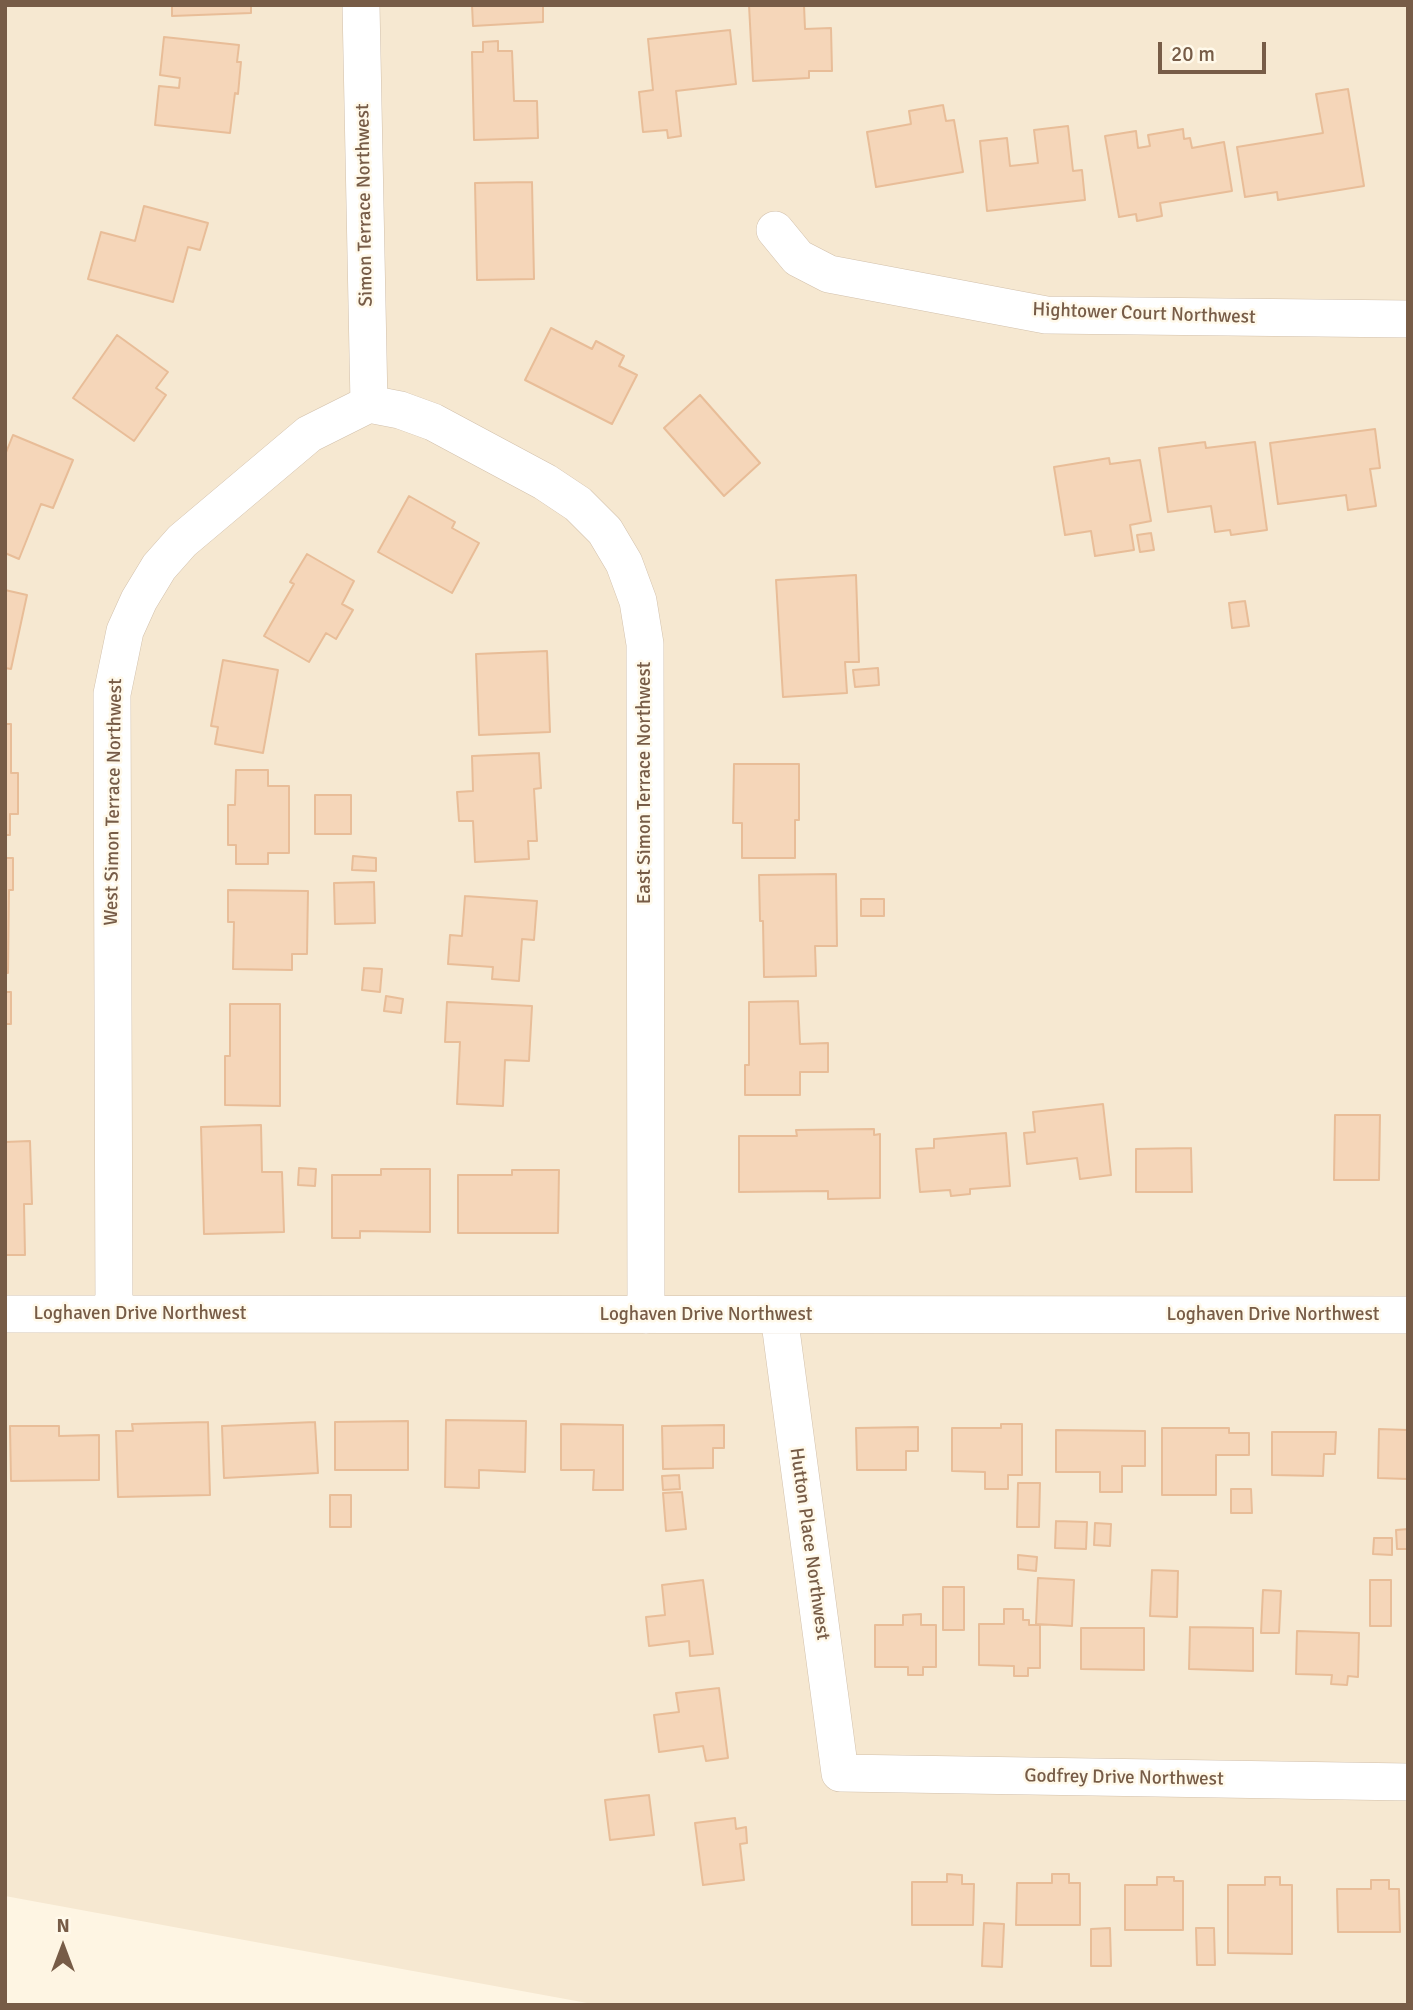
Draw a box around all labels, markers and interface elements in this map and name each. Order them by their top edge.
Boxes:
scale bar [1161,28,1270,72]
text: 20 m [1171,41,1215,67]
street label: Simon Terrace Northwest [352,103,378,307]
street label: Hightower Court Northwest [1032,299,1256,329]
street label: East Simon Terrace Northwest [634,662,656,904]
street label: West Simon Terrace Northwest [100,678,128,926]
street label: Loghaven Drive Northwest [34,1303,246,1325]
street label: Loghaven Drive Northwest [600,1304,812,1326]
street label: Loghaven Drive Northwest [1167,1304,1379,1326]
street label: Hutton Place Northwest [784,1446,834,1642]
street label: Godfrey Drive Northwest [1024,1765,1224,1791]
north arrow [28,1912,98,1982]
text: N [56,1914,70,1938]

